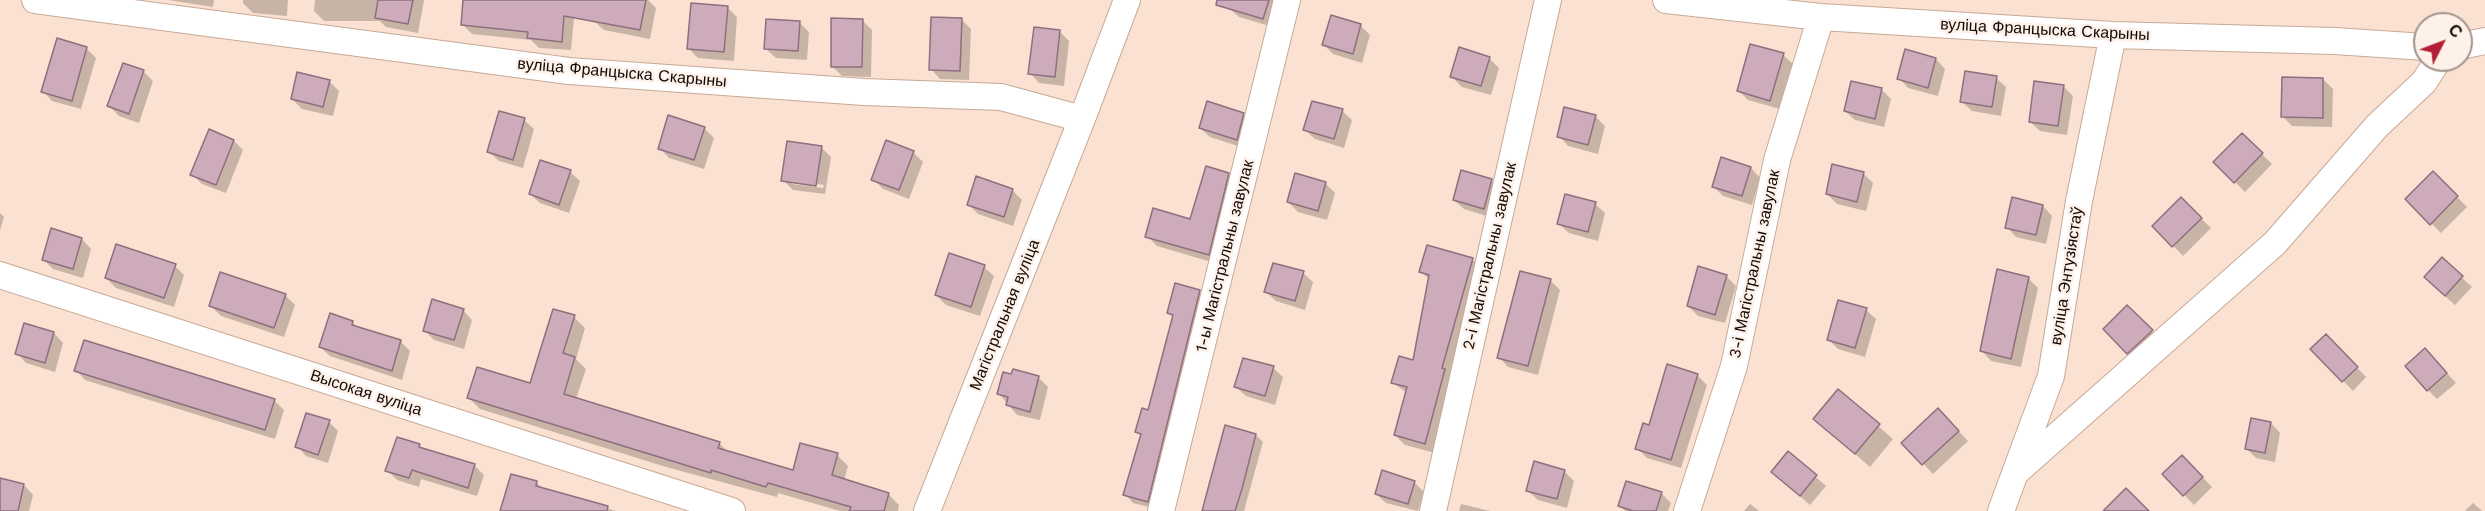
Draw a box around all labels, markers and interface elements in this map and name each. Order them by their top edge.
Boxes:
north arrow [2413,12,2473,72]
street label: вуліца Францыска Скарыны [1940,15,2150,45]
text: С [2444,20,2466,42]
street label: вуліца Францыска Скарыны [517,54,727,92]
street label: 1-ы Магістральны завулак [1192,158,1258,354]
street label: 2-і Магістральны завулак [1459,160,1521,352]
street label: 3-і Магістральны завулак [1726,168,1784,360]
street label: вуліца Энтузіястаў [2047,206,2087,346]
street label: Магістральная вуліца [966,237,1044,393]
street label: Высокая вуліца [308,366,424,420]

